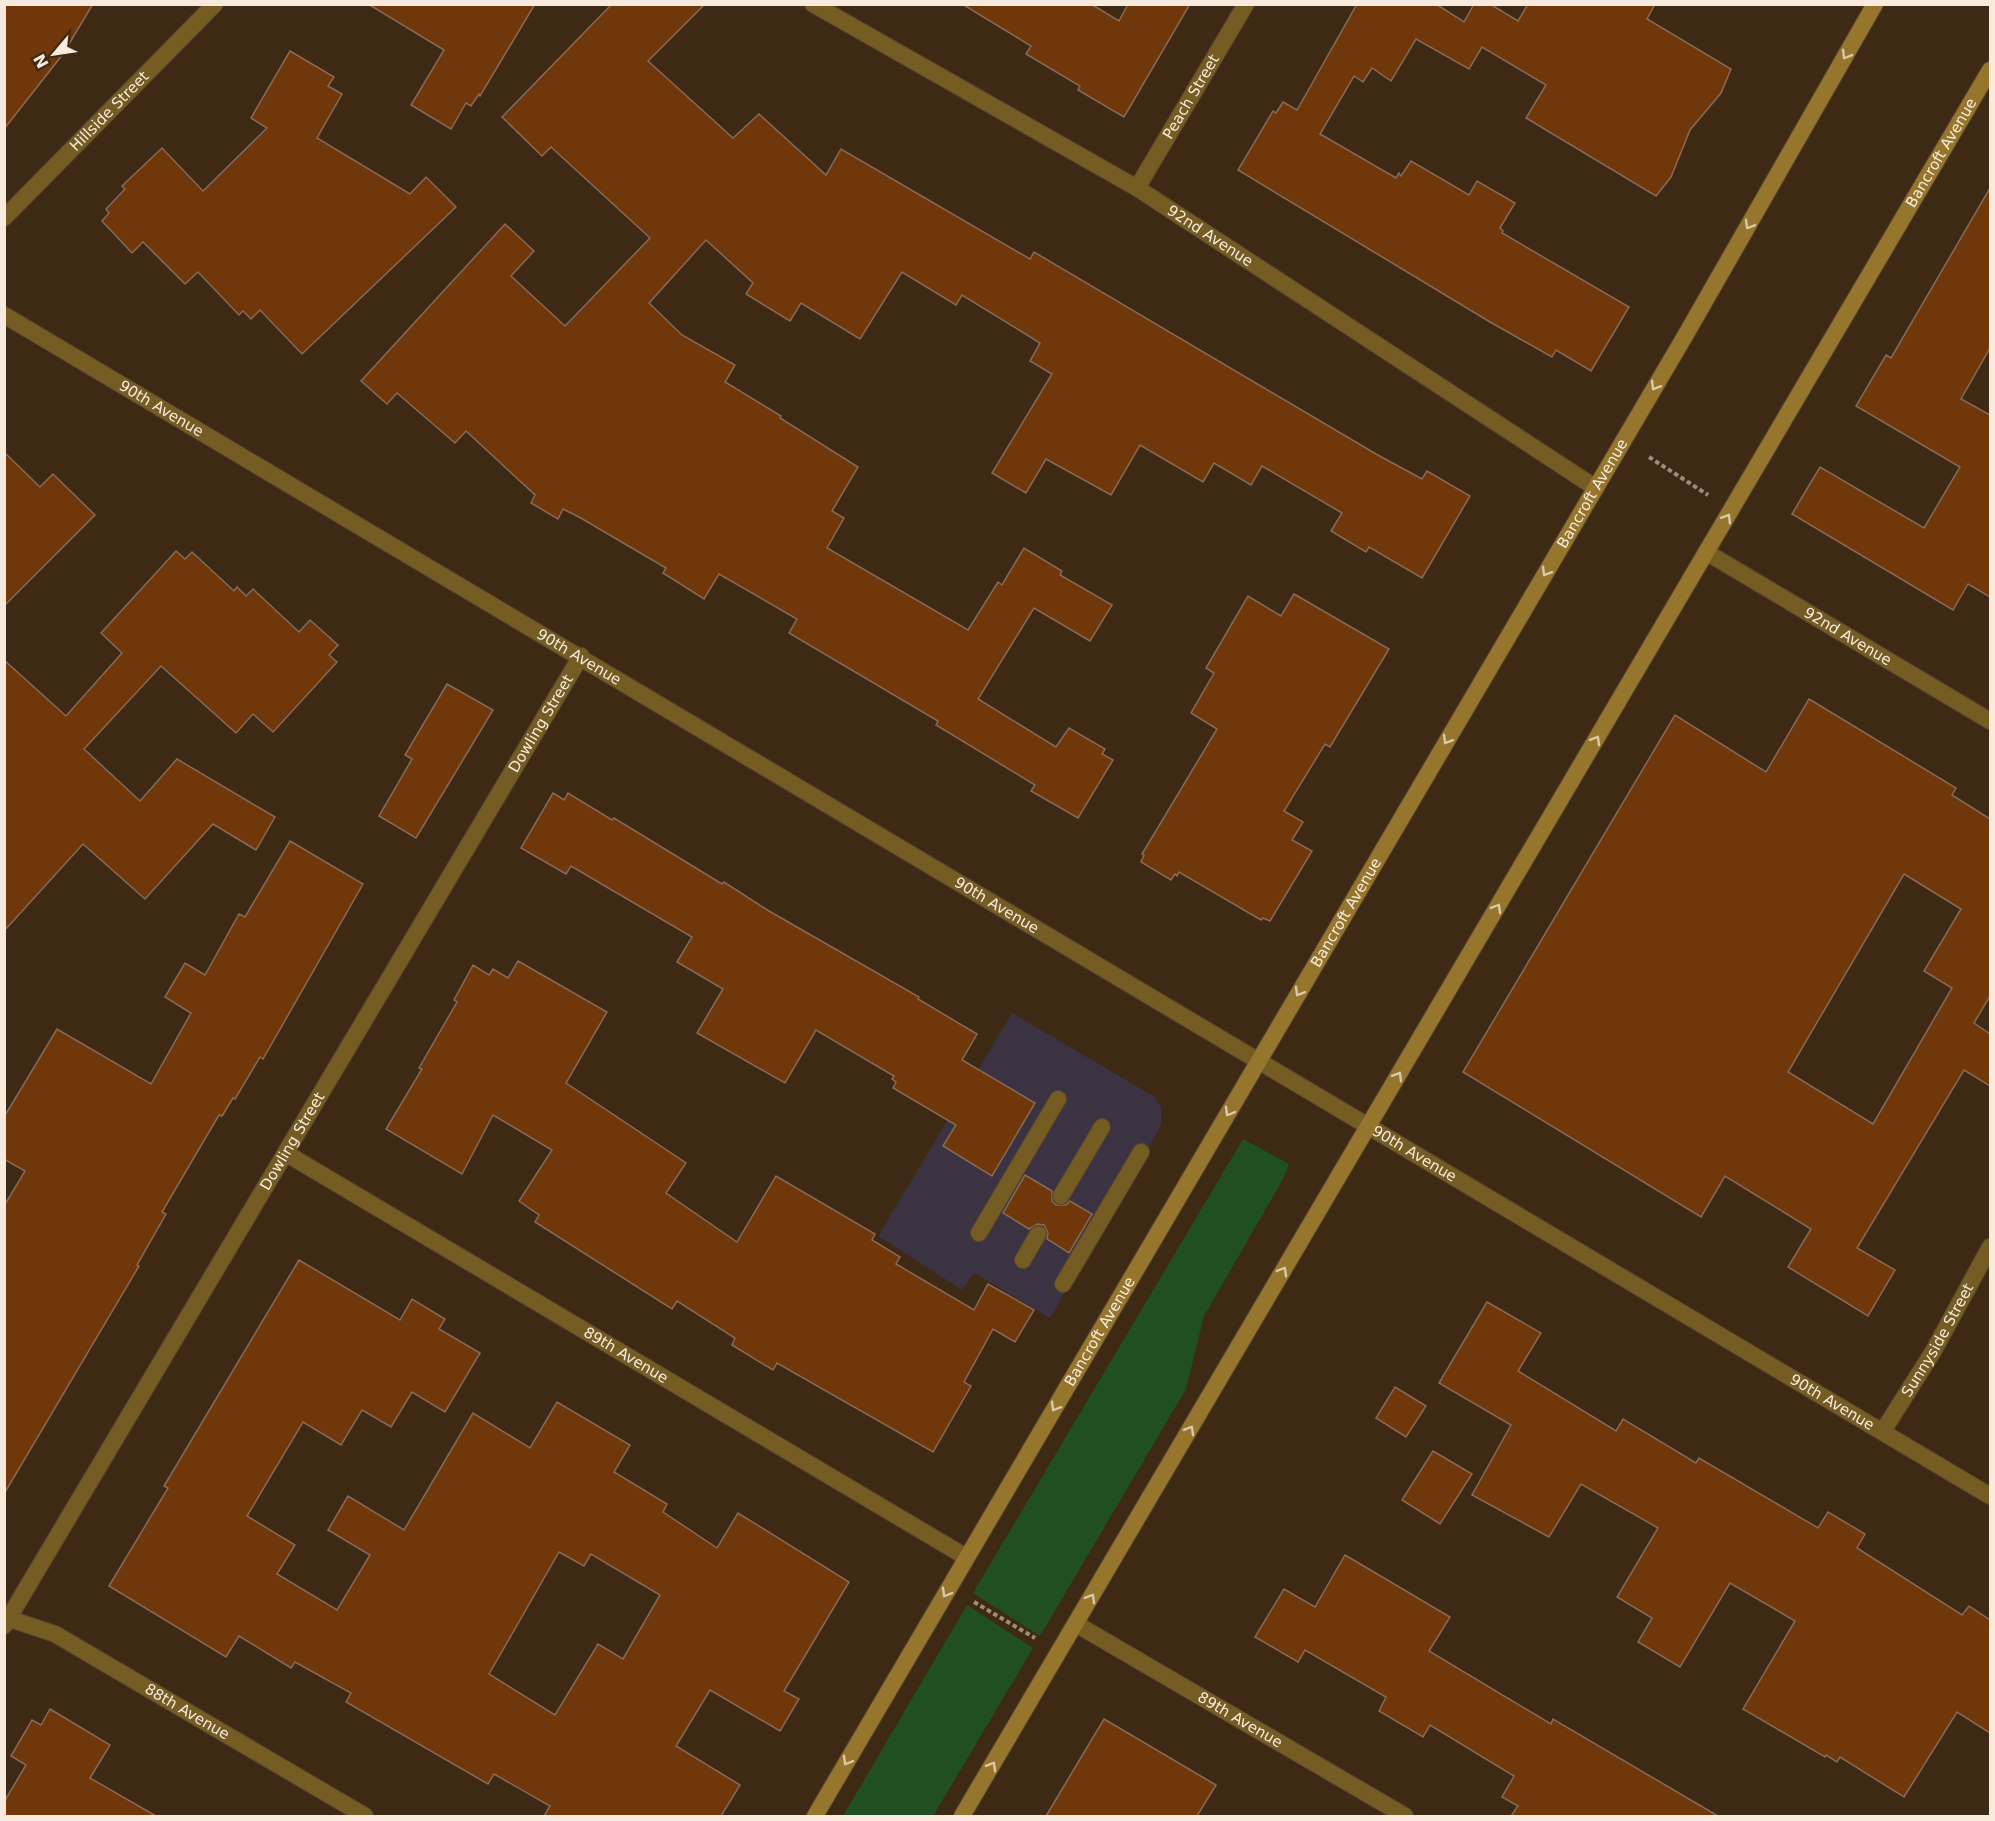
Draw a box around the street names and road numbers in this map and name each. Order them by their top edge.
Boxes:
street label: Peach Street [1159,51,1223,142]
street label: Hillside Street [66,67,153,155]
street label: Bancroft Avenue [1902,95,1980,211]
street label: 92nd Avenue [1164,201,1256,270]
street label: 90th Avenue [116,377,207,441]
street label: Bancroft Avenue [1553,436,1632,551]
street label: 92nd Avenue [1801,603,1895,669]
street label: 90th Avenue [534,625,624,689]
street label: Dowling Street [505,671,577,776]
street label: Bancroft Avenue [1307,855,1385,970]
street label: 90th Avenue [951,873,1042,937]
street label: Dowling Street [256,1089,328,1194]
street label: 90th Avenue [1369,1122,1460,1186]
street label: Bancroft Avenue [1061,1274,1139,1389]
street label: Sunnyside Street [1898,1280,1977,1400]
street label: 89th Avenue [580,1323,671,1387]
street label: 90th Avenue [1787,1370,1878,1434]
street label: 88th Avenue [142,1680,233,1743]
street label: 89th Avenue [1195,1688,1286,1751]

